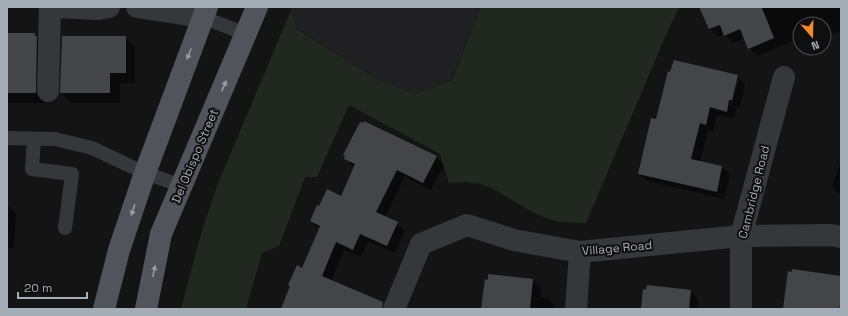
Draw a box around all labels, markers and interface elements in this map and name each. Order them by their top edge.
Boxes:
north arrow [792,16,832,56]
text: N [810,38,821,53]
one-way arrow [185,48,191,60]
one-way arrow [221,80,228,92]
street label: Del Obispo Street [168,106,222,206]
street label: Cambridge Road [735,144,773,240]
one-way arrow [129,204,135,216]
street label: Village Road [581,237,653,259]
one-way arrow [151,265,157,277]
scale bar [18,274,87,300]
text: 20 m [24,280,52,296]

